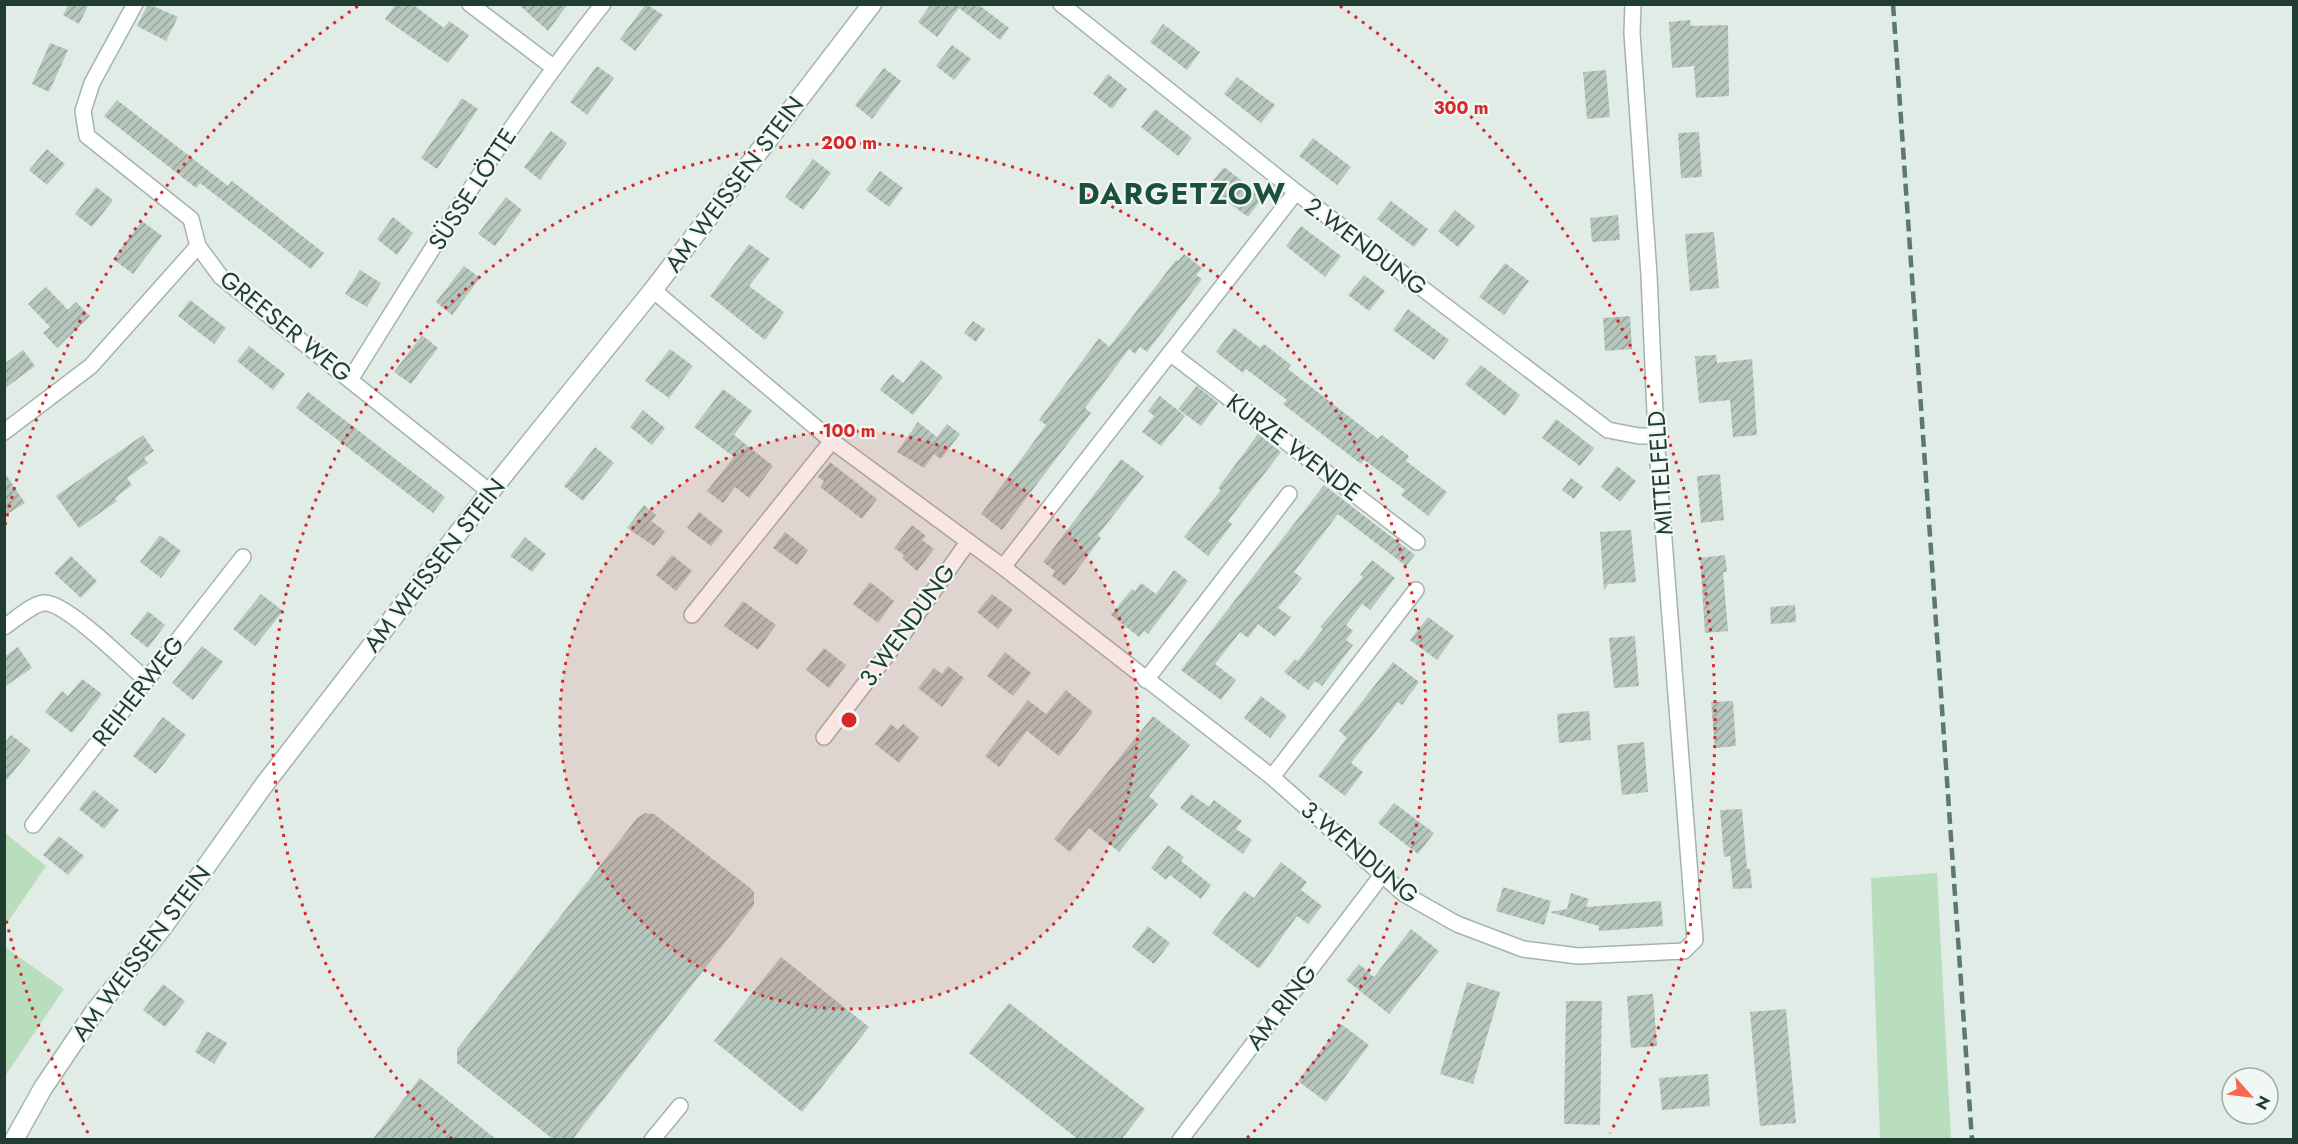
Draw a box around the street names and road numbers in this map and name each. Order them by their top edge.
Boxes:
street label: AM WEISSEN STEIN [656,89,812,279]
street label: SÜSSE LÖTTE [419,121,525,257]
street label: 2.WENDUNG [1298,188,1434,304]
street label: GREESER WEG [212,262,360,390]
street label: KURZE WENDE [1219,385,1369,509]
street label: MITTELFELD [1638,410,1682,536]
street label: AM WEISSEN STEIN [355,470,513,660]
street label: 3.WENDUNG [851,556,963,694]
street label: REIHERWEG [84,628,192,754]
street label: 3.WENDUNG [1294,792,1426,912]
street label: AM WEISSEN STEIN [63,858,219,1048]
street label: AM RING [1237,957,1325,1057]

